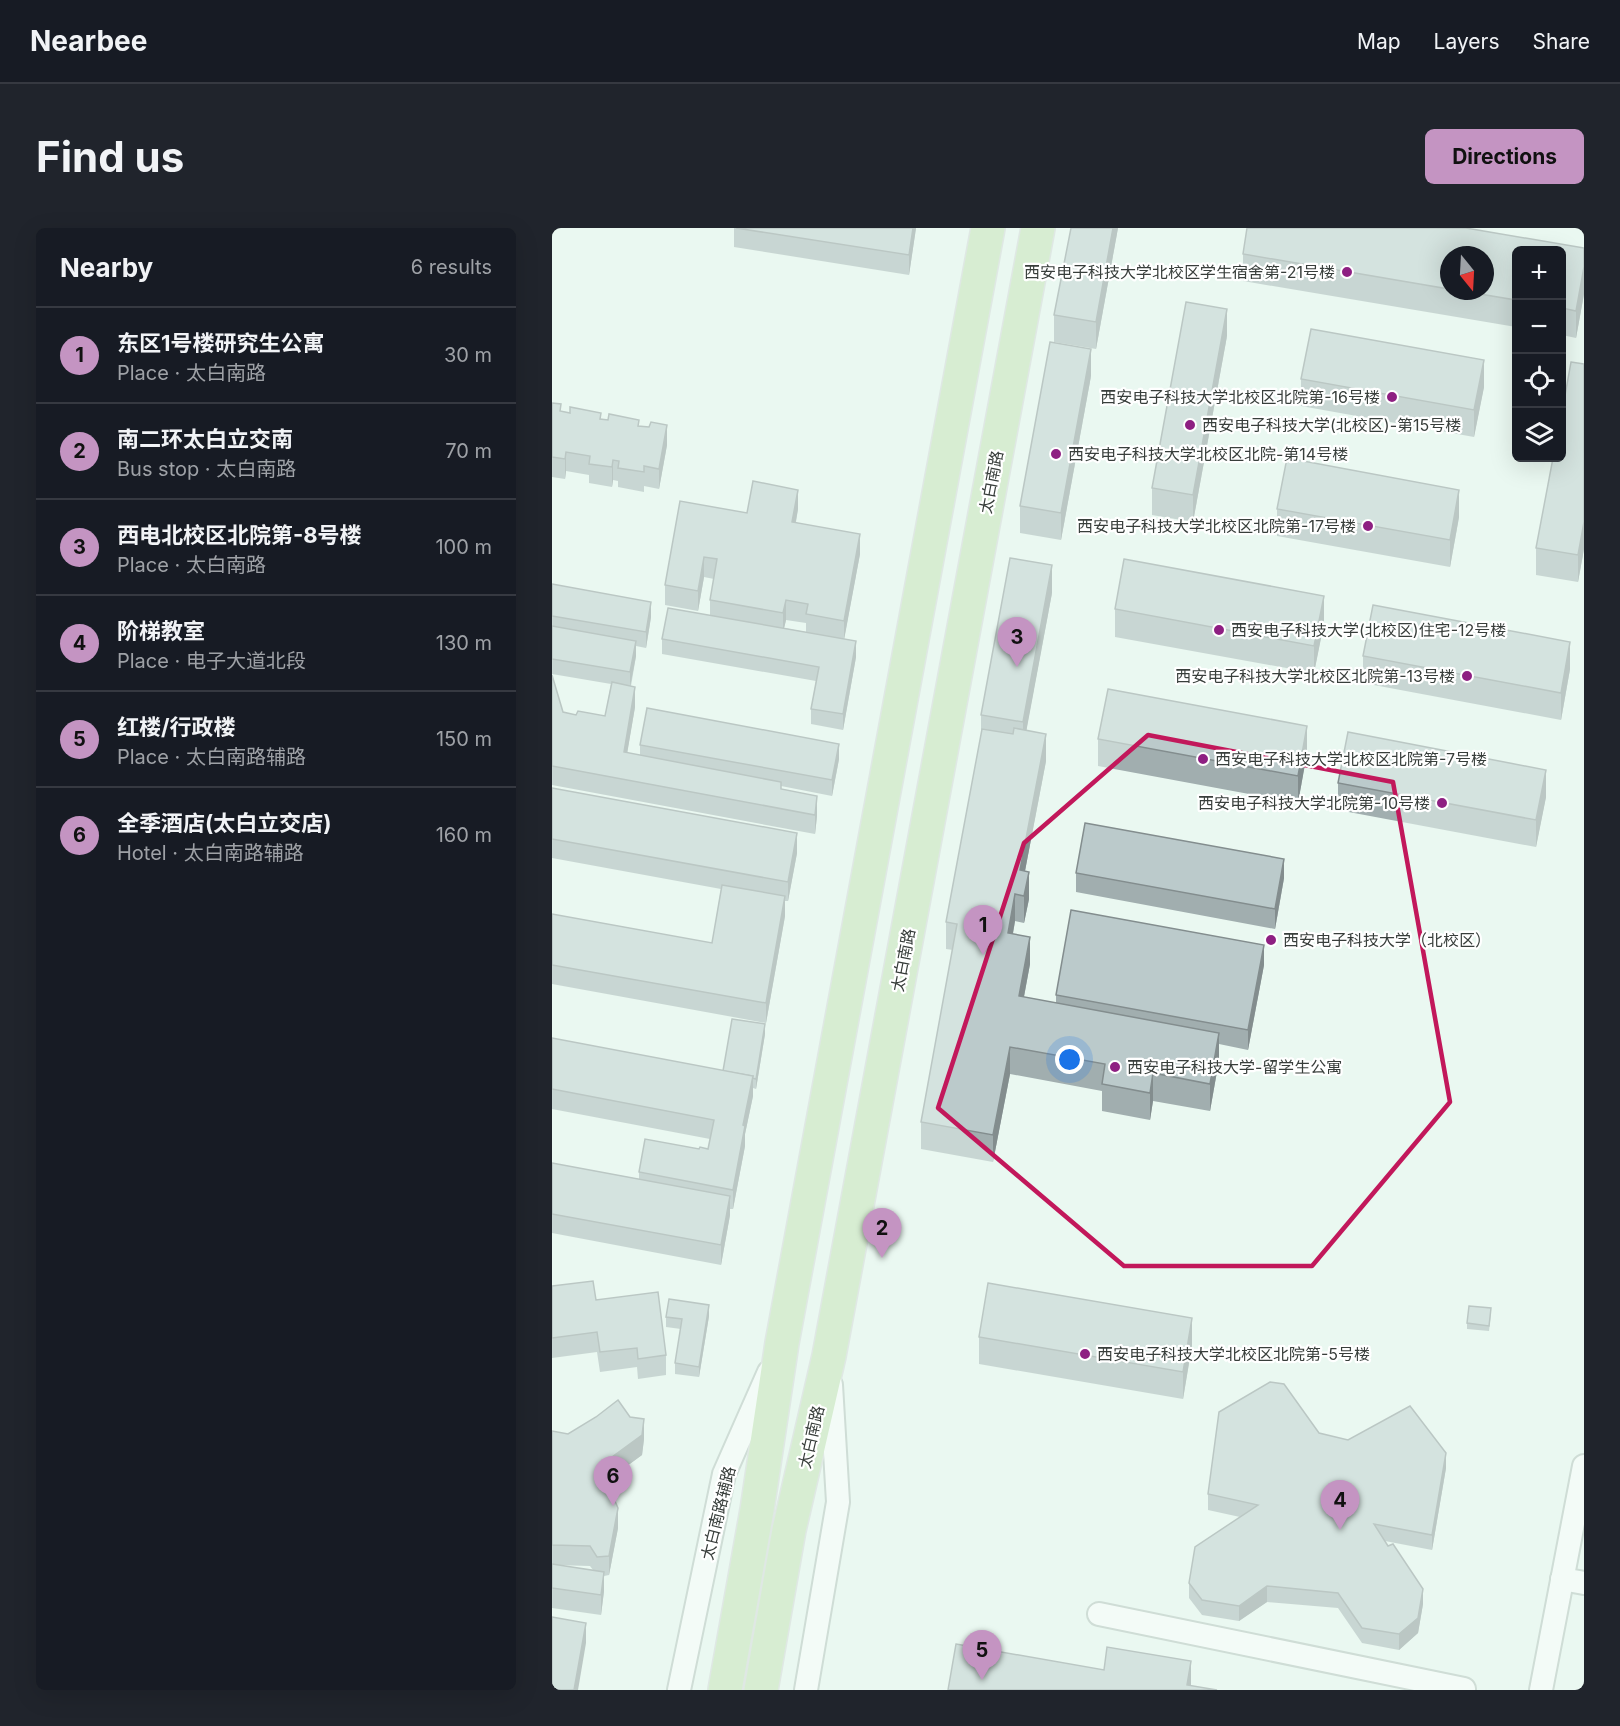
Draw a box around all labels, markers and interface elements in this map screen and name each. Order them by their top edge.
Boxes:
text: Nearbee [30,24,147,58]
text: Map [1357,29,1401,54]
text: Layers [1434,29,1500,54]
text: Share [1533,29,1590,54]
button: Directions [1425,129,1584,184]
text: Find us [36,131,184,182]
north arrow [1440,246,1494,300]
map controls [1512,246,1566,462]
button: + [1512,246,1566,300]
text: Nearby [60,252,153,283]
text: 6 results [411,255,492,279]
place label: 西安电子科技大学北校区学生宿舍第-21号楼 [1024,262,1335,282]
marker: 西安电子科技大学北校区学生宿舍第-21号楼 [1340,265,1354,279]
button: − [1512,300,1566,354]
text: 东区1号楼研究生公寓 [117,330,325,356]
text: 1 [75,343,84,367]
text: 30 m [444,343,492,367]
button: locate [1512,354,1566,408]
text: Place · 太白南路 [117,361,266,385]
place label: 西安电子科技大学北校区北院第-16号楼 [1100,387,1380,407]
marker: 西安电子科技大学北校区北院第-16号楼 [1385,390,1399,404]
button: layers [1512,408,1566,462]
place label: 西安电子科技大学(北校区)-第15号楼 [1202,415,1461,435]
marker: 西安电子科技大学(北校区)-第15号楼 [1183,418,1197,432]
text: 南二环太白立交南 [117,426,293,452]
text: 2 [73,439,86,463]
text: 70 m [445,439,492,463]
place label: 西安电子科技大学北校区北院-第14号楼 [1068,444,1348,464]
marker: 西安电子科技大学北校区北院-第14号楼 [1049,447,1063,461]
street label: 太白南路 [975,449,1007,515]
text: Bus stop · 太白南路 [117,457,296,481]
place label: 西安电子科技大学北校区北院第-17号楼 [1077,516,1356,536]
marker: 西安电子科技大学北校区北院第-17号楼 [1361,519,1375,533]
text: 西电北校区北院第-8号楼 [117,522,362,548]
text: 3 [73,535,86,559]
text: 100 m [435,535,492,559]
text: Place · 太白南路 [117,553,266,577]
text: 阶梯教室 [117,618,205,644]
pin: 3 [998,618,1036,667]
place label: 西安电子科技大学(北校区)住宅-12号楼 [1231,620,1506,640]
marker: 西安电子科技大学(北校区)住宅-12号楼 [1212,623,1226,637]
text: 4 [73,631,86,655]
text: 130 m [436,631,492,655]
text: Place · 电子大道北段 [117,649,306,673]
place label: 西安电子科技大学北校区北院第-13号楼 [1175,666,1455,686]
marker: 西安电子科技大学北校区北院第-13号楼 [1460,669,1474,683]
text: 红楼/行政楼 [117,714,236,740]
text: 5 [73,727,86,751]
text: 150 m [436,727,492,751]
text: Place · 太白南路辅路 [117,745,306,769]
place label: 西安电子科技大学北校区北院第-7号楼 [1215,749,1487,769]
marker: 西安电子科技大学北校区北院第-7号楼 [1196,752,1210,766]
place label: 西安电子科技大学北院第-10号楼 [1198,793,1430,813]
marker: 西安电子科技大学北院第-10号楼 [1435,796,1449,810]
text: 全季酒店(太白立交店) [117,810,332,836]
text: 6 [73,823,86,847]
text: 160 m [436,823,492,847]
text: Hotel · 太白南路辅路 [117,841,304,865]
pin: 1 [964,906,1002,955]
street label: 太白南路 [887,927,919,993]
place label: 西安电子科技大学（北校区） [1283,930,1491,950]
marker: 西安电子科技大学（北校区） [1264,933,1278,947]
your location [1055,1045,1084,1074]
place label: 西安电子科技大学-留学生公寓 [1127,1057,1342,1077]
marker: 西安电子科技大学-留学生公寓 [1108,1060,1122,1074]
pin: 2 [862,1208,902,1258]
place label: 西安电子科技大学北校区北院第-5号楼 [1097,1344,1370,1364]
marker: 西安电子科技大学北校区北院第-5号楼 [1078,1347,1092,1361]
street label: 太白南路 [794,1404,828,1470]
pin: 6 [594,1456,632,1506]
street label: 太白南路辅路 [697,1464,739,1562]
pin: 4 [1320,1480,1360,1530]
pin: 5 [962,1630,1002,1680]

